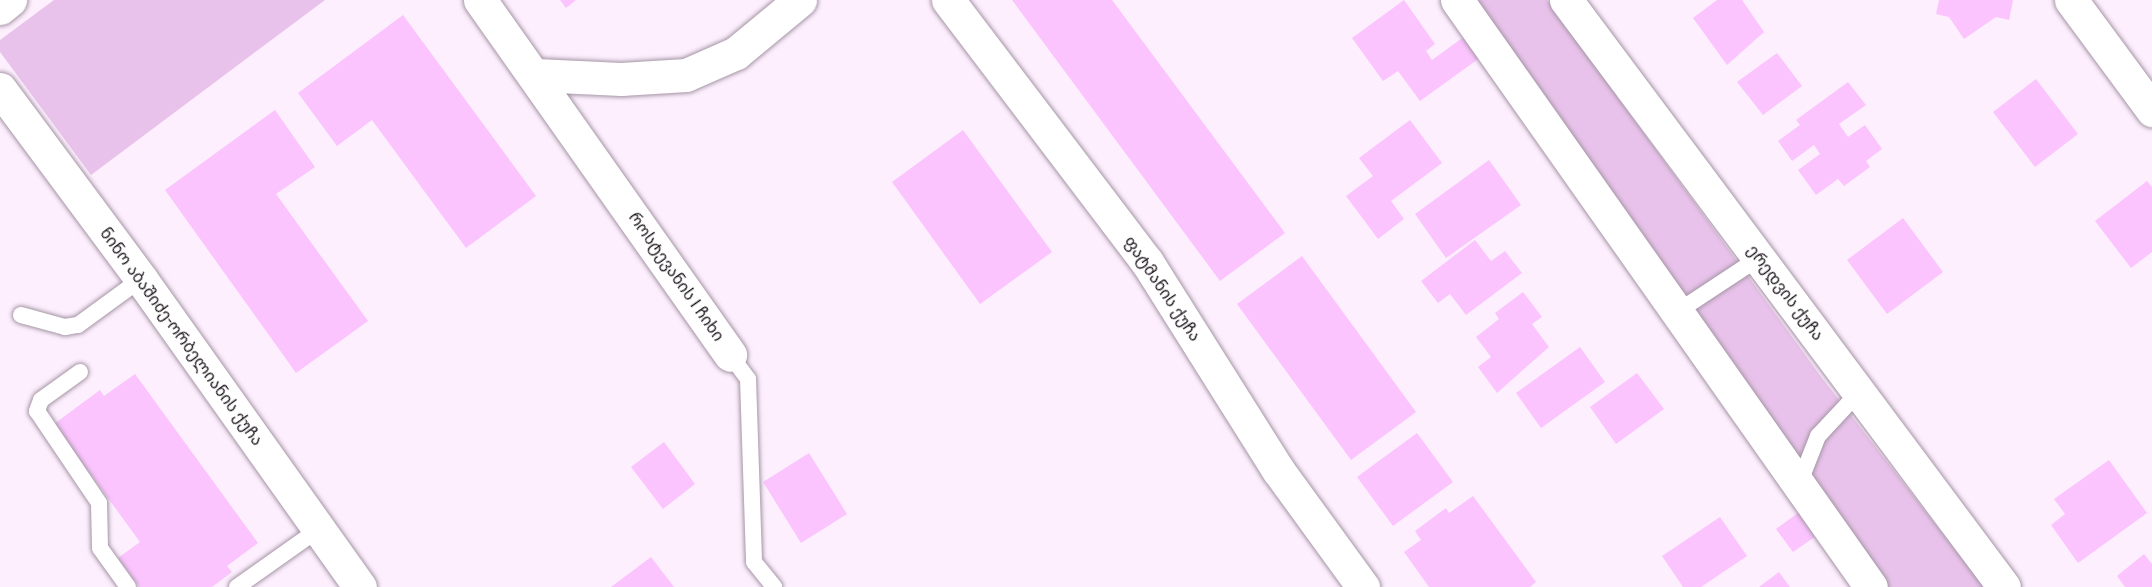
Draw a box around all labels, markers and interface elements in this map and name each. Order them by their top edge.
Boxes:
street label: როსტევანის I ჩიხი [624,209,728,345]
street label: ნინო აბაშიძე-ორბელიანის ქუჩა [95,224,267,450]
street label: ფატმანის ქუჩა [1120,233,1204,345]
street label: ერედვის ქუჩა [1743,241,1827,345]

